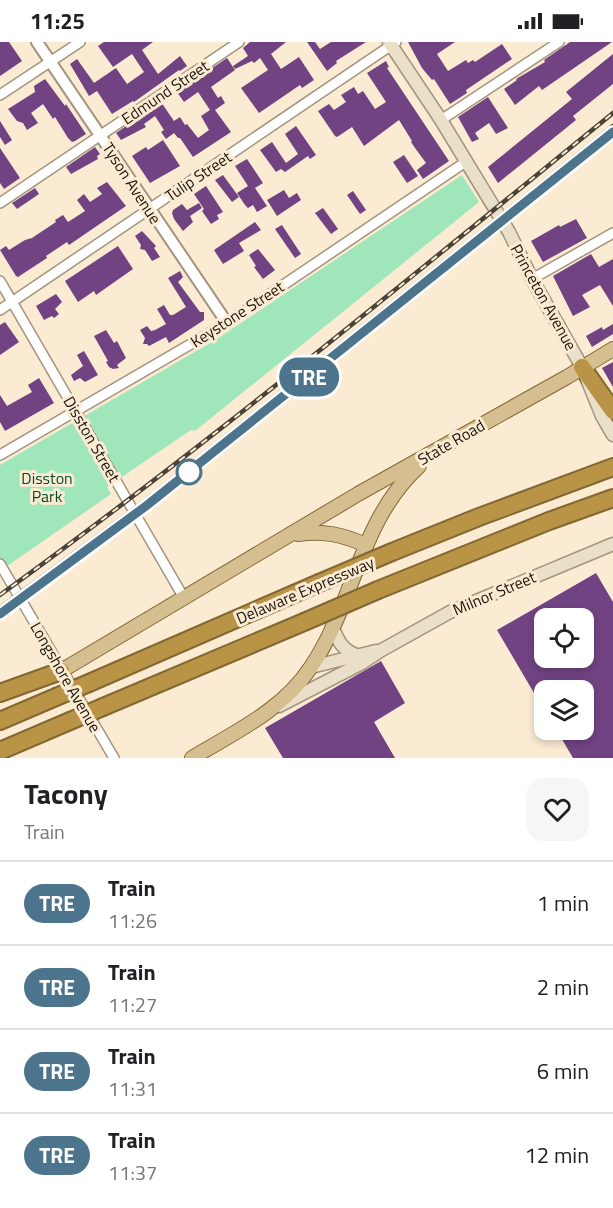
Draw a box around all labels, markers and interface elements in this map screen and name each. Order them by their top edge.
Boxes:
text: 11:25 [30,4,85,38]
street label: Edmund Street [116,54,214,130]
street label: Tyson Avenue [97,137,167,229]
street label: Tulip Street [160,145,236,207]
street label: Princeton Avenue [505,239,583,355]
street label: Keystone Street [185,274,289,353]
line badge: TRE [274,358,344,396]
text: TRE [291,361,327,393]
street label: Disston Street [58,391,127,487]
street label: State Road [413,413,489,471]
unlabelled marker [176,459,202,485]
park label: Disston Park [21,466,73,508]
street label: Delaware Expressway [232,550,378,630]
street label: Milnor Street [449,565,540,621]
map controls [534,608,594,740]
button: locate [534,608,594,668]
street label: Longshore Avenue [25,617,107,737]
button: layers [534,680,594,740]
text: Tacony [24,772,108,815]
button: heart [526,778,589,841]
text: Train [24,816,65,847]
text: Train [108,871,156,905]
text: 1 min [537,886,589,920]
text: TRE [39,887,75,919]
text: 11:26 [108,905,157,936]
text: Train [108,955,156,989]
text: 2 min [537,970,589,1004]
text: TRE [39,971,75,1003]
text: 11:27 [108,989,157,1020]
text: Train [108,1039,156,1073]
text: 6 min [537,1054,589,1088]
text: TRE [39,1055,75,1087]
text: 11:31 [108,1073,157,1104]
text: Train [108,1123,156,1157]
text: 12 min [524,1138,589,1172]
text: TRE [39,1139,75,1171]
text: 11:37 [108,1157,157,1188]

